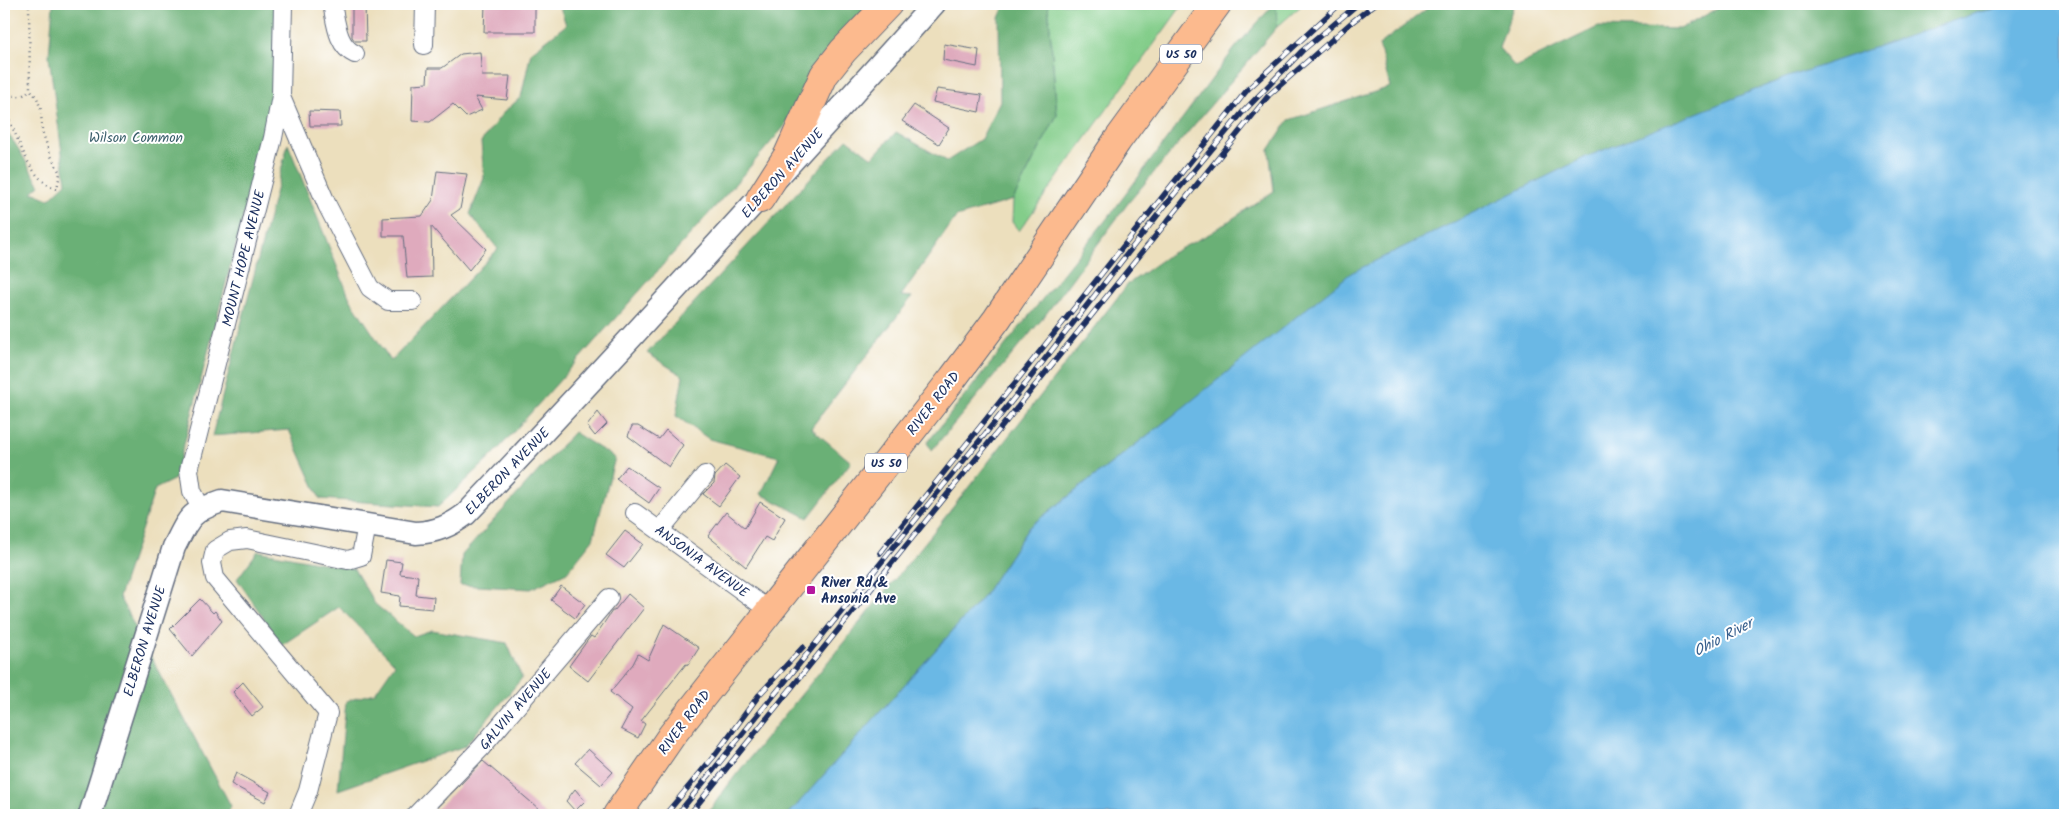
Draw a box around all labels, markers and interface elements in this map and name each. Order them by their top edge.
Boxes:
road number: US 50 [1160,44,1202,64]
street label: ELBERON AVENUE [736,123,830,224]
park label: Wilson Common [89,127,183,149]
street label: MOUNT HOPE AVENUE [216,187,272,329]
street label: RIVER ROAD [902,367,966,440]
street label: ELBERON AVENUE [460,422,556,521]
road number: US 50 [865,453,907,472]
street label: ANSONIA AVENUE [650,520,754,604]
place label: River Rd & Ansonia Ave [821,572,896,610]
street label: ELBERON AVENUE [118,582,173,699]
marker: River Rd & Ansonia Ave [805,584,817,596]
water label: Ohio River [1690,611,1760,664]
street label: GALVIN AVENUE [474,663,558,755]
street label: RIVER ROAD [653,686,717,760]

